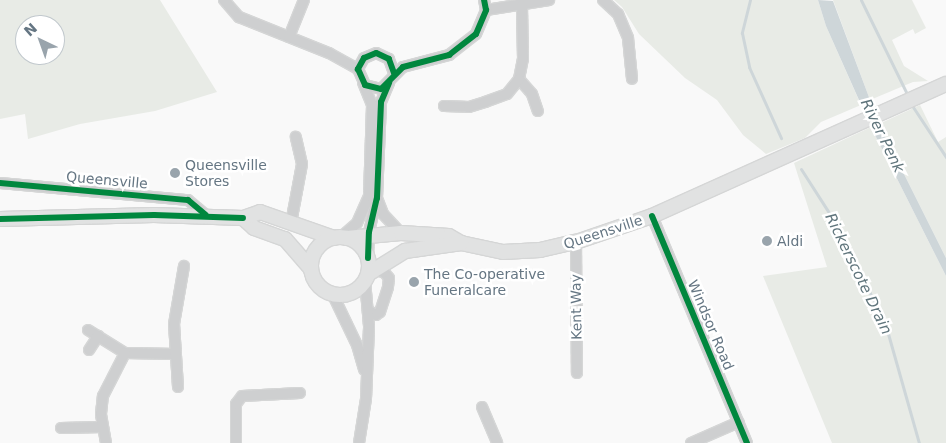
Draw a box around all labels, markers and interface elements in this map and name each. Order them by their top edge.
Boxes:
north arrow [15,15,65,65]
text: N [21,20,40,39]
water label: River Penk [856,96,908,176]
place label: Queensville Stores [185,157,267,190]
marker: Queensville Stores [169,167,181,179]
street label: Queensville [65,168,149,192]
water label: Rickerscote Drain [821,210,895,338]
street label: Queensville [561,211,645,253]
place label: Aldi [777,233,803,249]
marker: Aldi [761,235,773,247]
place label: The Co-operative Funeralcare [424,266,545,298]
street label: Kent Way [567,274,585,340]
marker: The Co-operative Funeralcare [408,276,420,288]
street label: Windsor Road [684,277,738,373]

